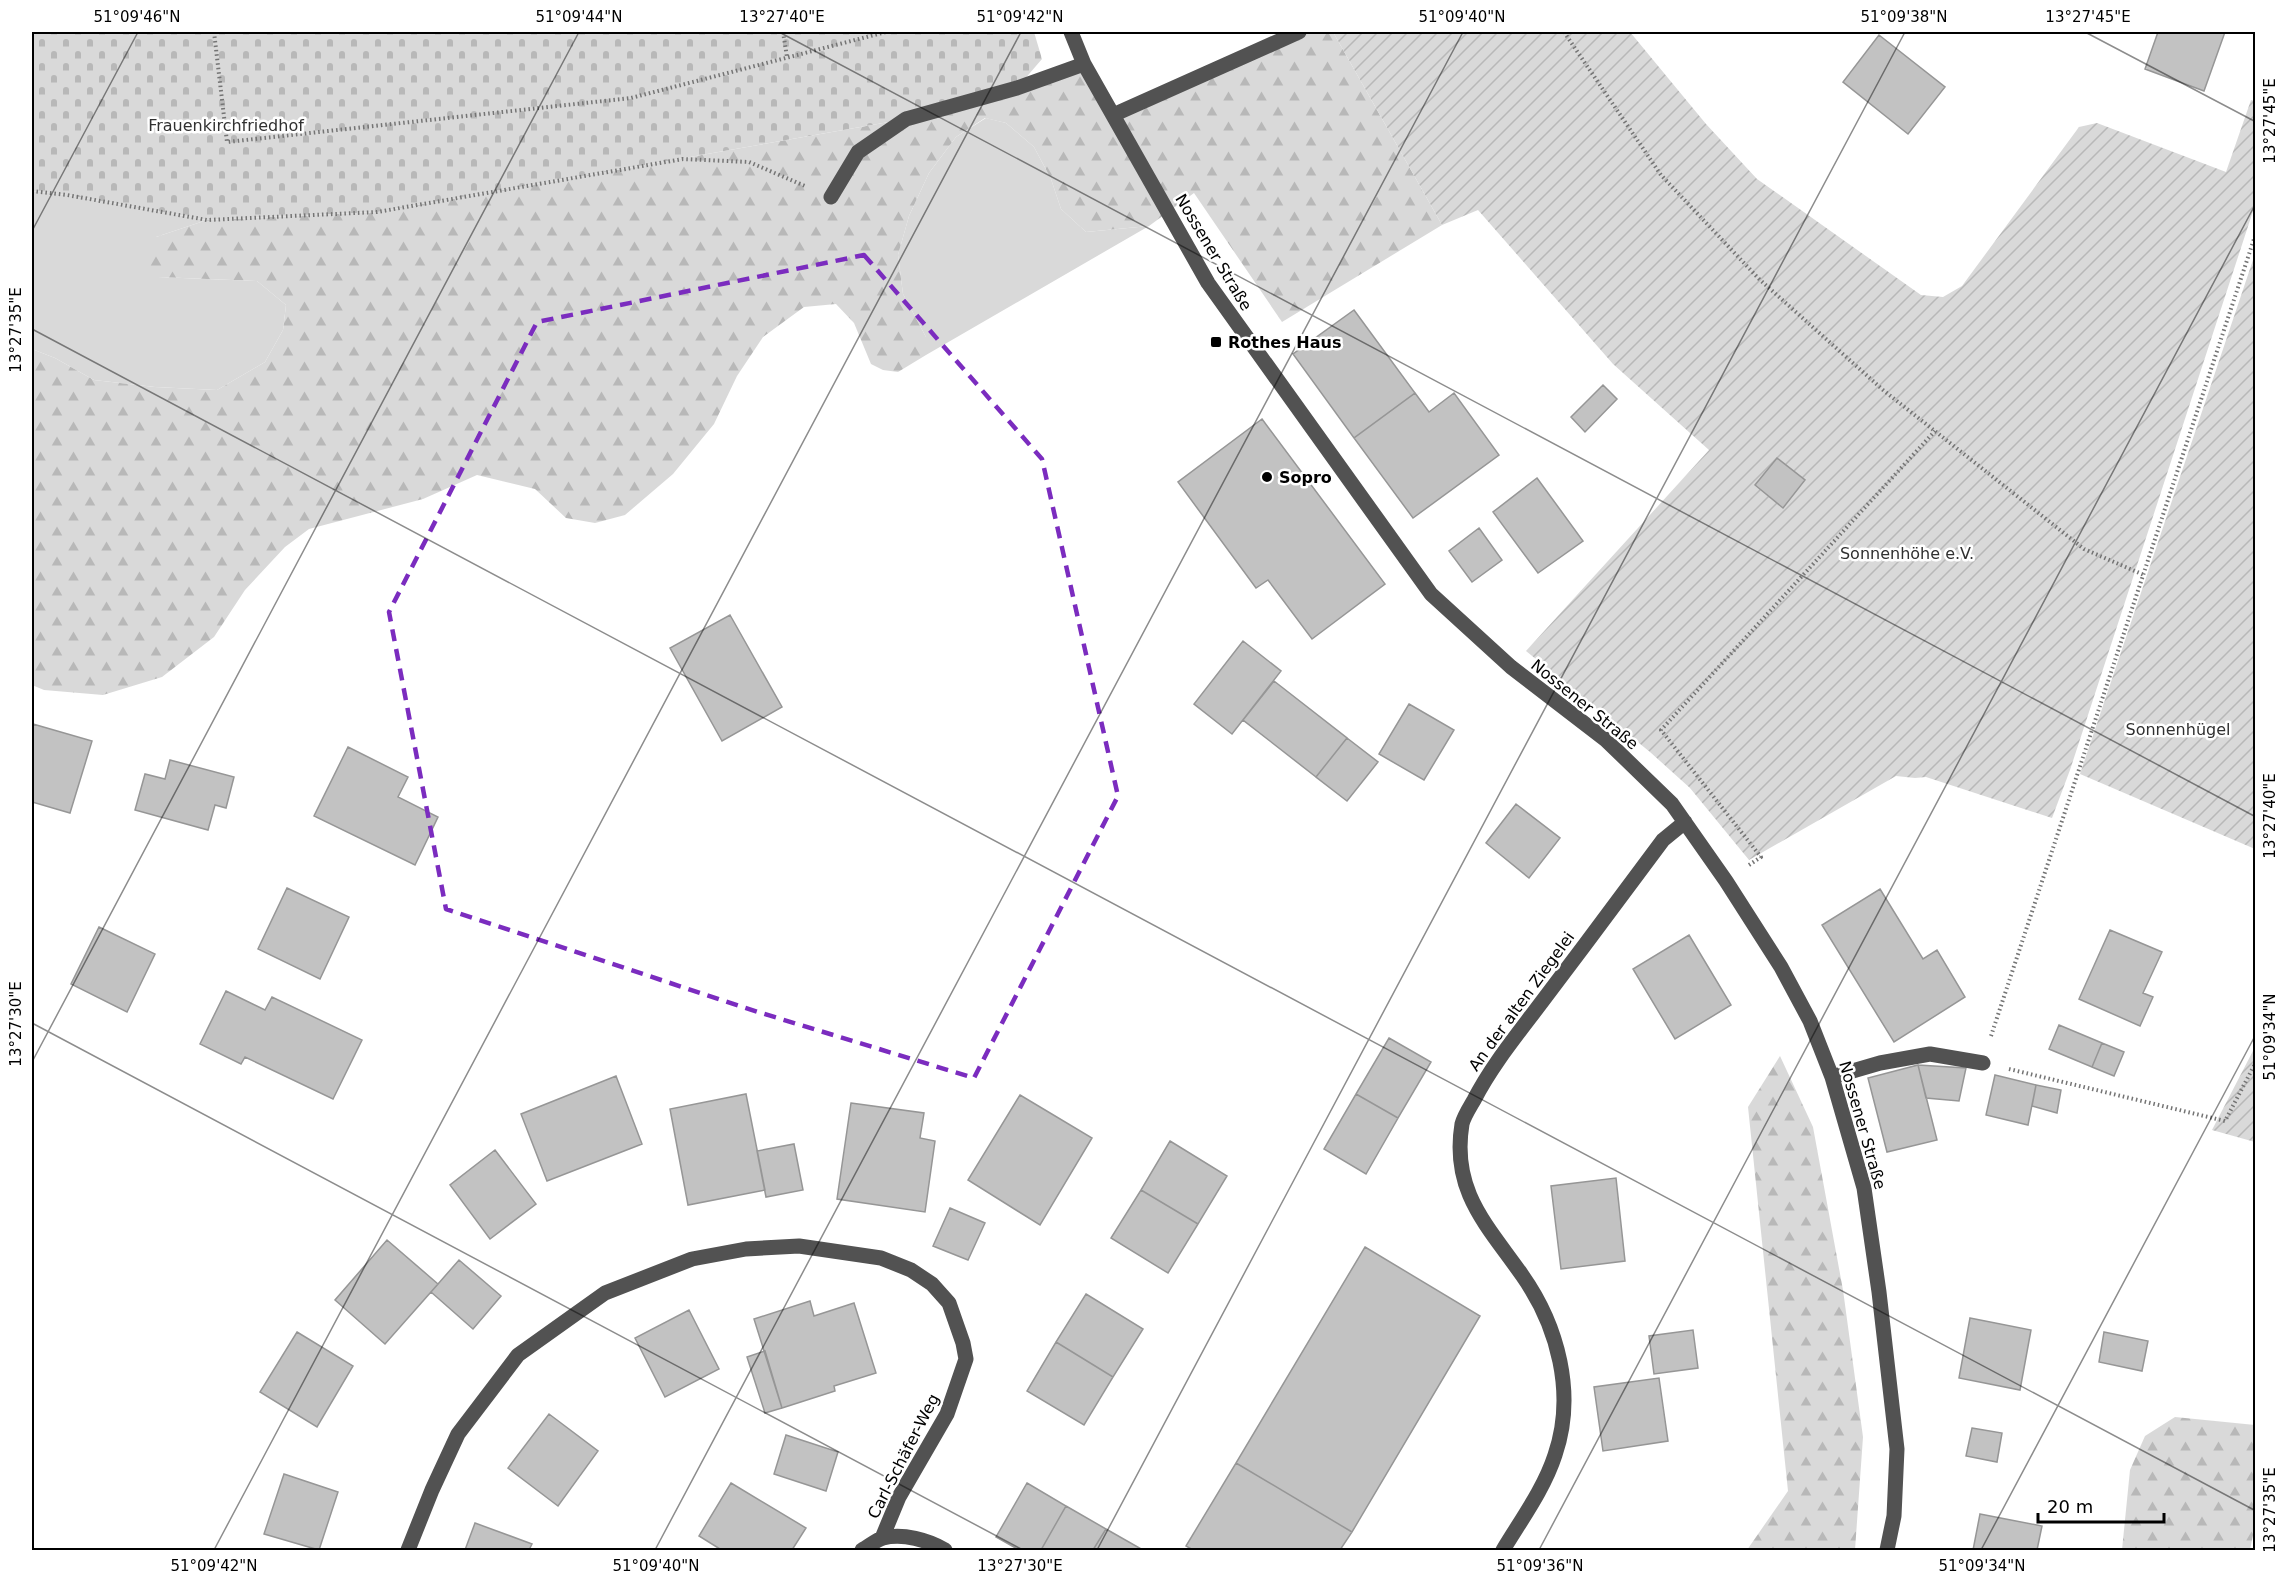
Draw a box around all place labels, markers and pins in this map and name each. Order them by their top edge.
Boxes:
place label: Rothes Haus [1228,333,1341,352]
marker: Rothes Haus [1209,335,1223,349]
place label: Sopro [1279,468,1332,487]
marker: Sopro [1260,470,1274,484]

